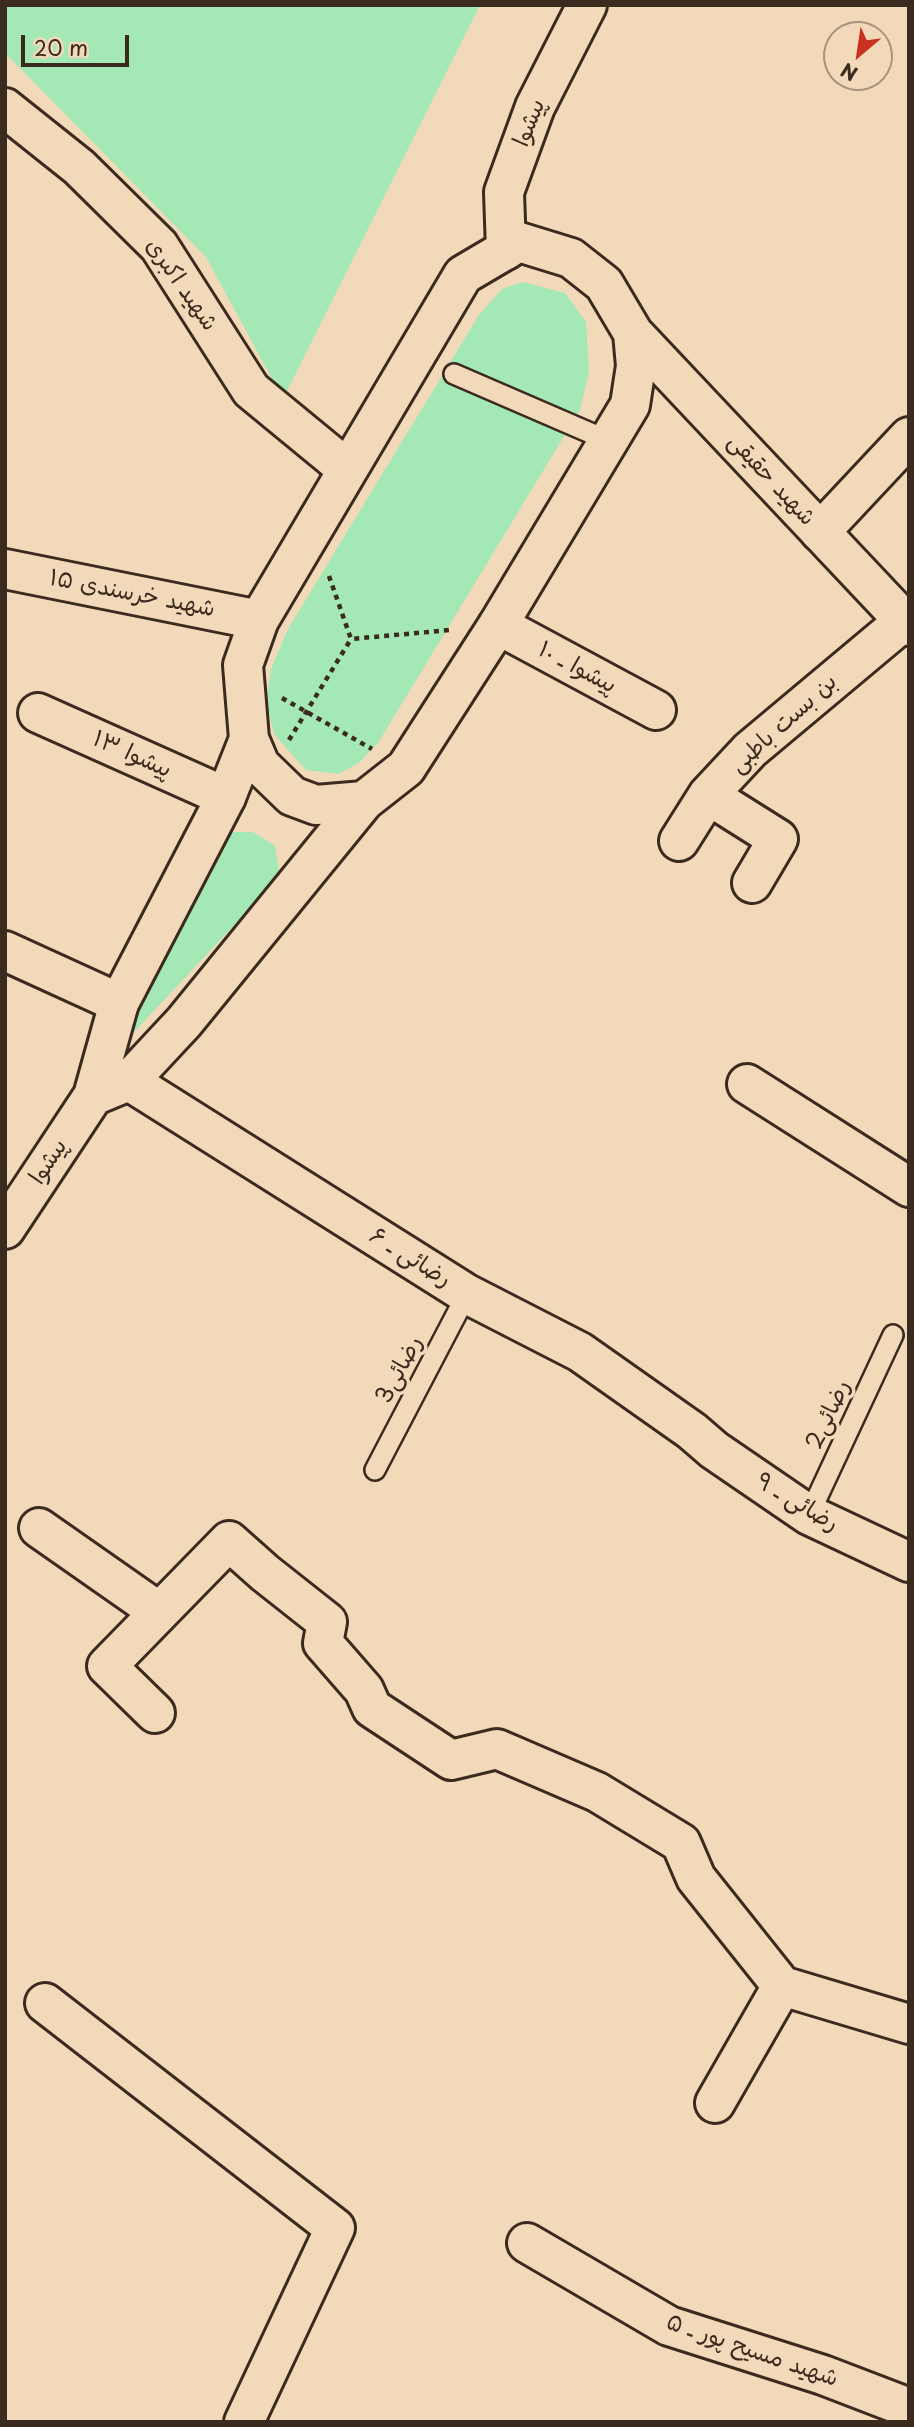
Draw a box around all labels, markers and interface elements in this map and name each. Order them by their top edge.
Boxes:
scale bar [24,21,133,65]
north arrow [823,21,893,91]
text: 20 m [34,31,88,63]
text: N [835,57,862,89]
street label: پیشوا [508,95,552,151]
street label: شهید اکبری [139,233,223,337]
street label: شهید حقیقی [721,428,821,532]
street label: شهید خرسندی ۱۵ [47,564,217,624]
street label: پیشوا ـ ۱۰ [533,636,621,700]
street label: بن بست باطبی [725,669,843,779]
street label: پیشوا ۱۳ [88,725,176,785]
street label: پیشوا [24,1134,74,1190]
street label: رضائی ـ ۶ [364,1222,456,1294]
street label: رضائی3 [371,1332,429,1408]
street label: رضائی2 [801,1376,857,1454]
street label: رضائی ـ ۹ [751,1468,843,1538]
street label: شهید مسیح پور ـ ۵ [662,2309,842,2393]

